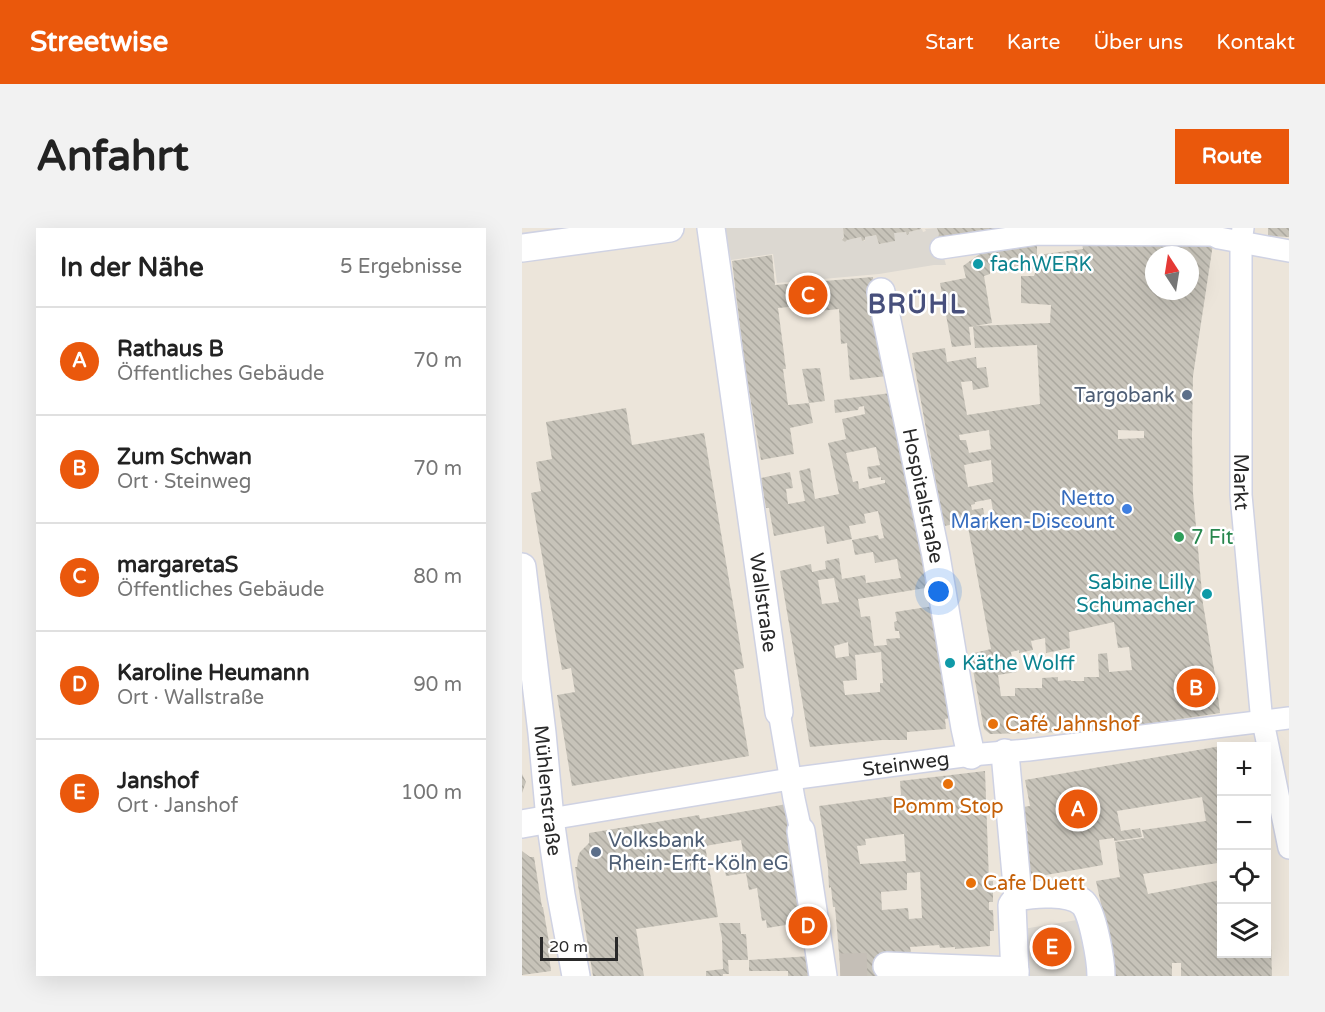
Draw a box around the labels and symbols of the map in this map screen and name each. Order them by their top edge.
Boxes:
north arrow [1145,246,1199,300]
place label: fachWERK [990,253,1092,277]
marker: fachWERK [971,257,985,271]
pin: C [788,272,828,318]
district label: BRÜHL [868,289,966,320]
place label: Targobank [1074,384,1175,408]
marker: Targobank [1180,388,1194,402]
street label: Hospitalstraße [897,426,948,565]
street label: Markt [1228,453,1253,512]
place label: Netto Marken-Discount [951,487,1115,534]
marker: Netto Marken-Discount [1120,502,1134,516]
place label: 7 Fit [1191,526,1234,550]
marker: 7 Fit [1172,530,1186,544]
street label: Wallstraße [744,551,781,654]
place label: Sabine Lilly Schumacher [1076,571,1195,618]
your location [924,577,953,606]
marker: Sabine Lilly Schumacher [1200,587,1214,601]
place label: Käthe Wolff [962,652,1075,676]
marker: Käthe Wolff [943,656,957,670]
pin: B [1176,666,1216,710]
place label: Café Jahnshof [1005,713,1140,737]
marker: Café Jahnshof [986,717,1000,731]
street label: Mühlenstraße [528,724,566,858]
street label: Steinweg [861,747,951,782]
marker: Pomm Stop [941,777,955,791]
pin: A [1058,786,1098,832]
place label: Pomm Stop [892,795,1004,819]
place label: Volksbank Rhein-Erft-Köln eG [608,829,789,876]
marker: Volksbank Rhein-Erft-Köln eG [589,845,603,859]
place label: Cafe Duett [983,872,1085,896]
marker: Cafe Duett [964,876,978,890]
pin: D [788,904,828,948]
pin: E [1032,924,1072,970]
scale bar [540,934,618,962]

